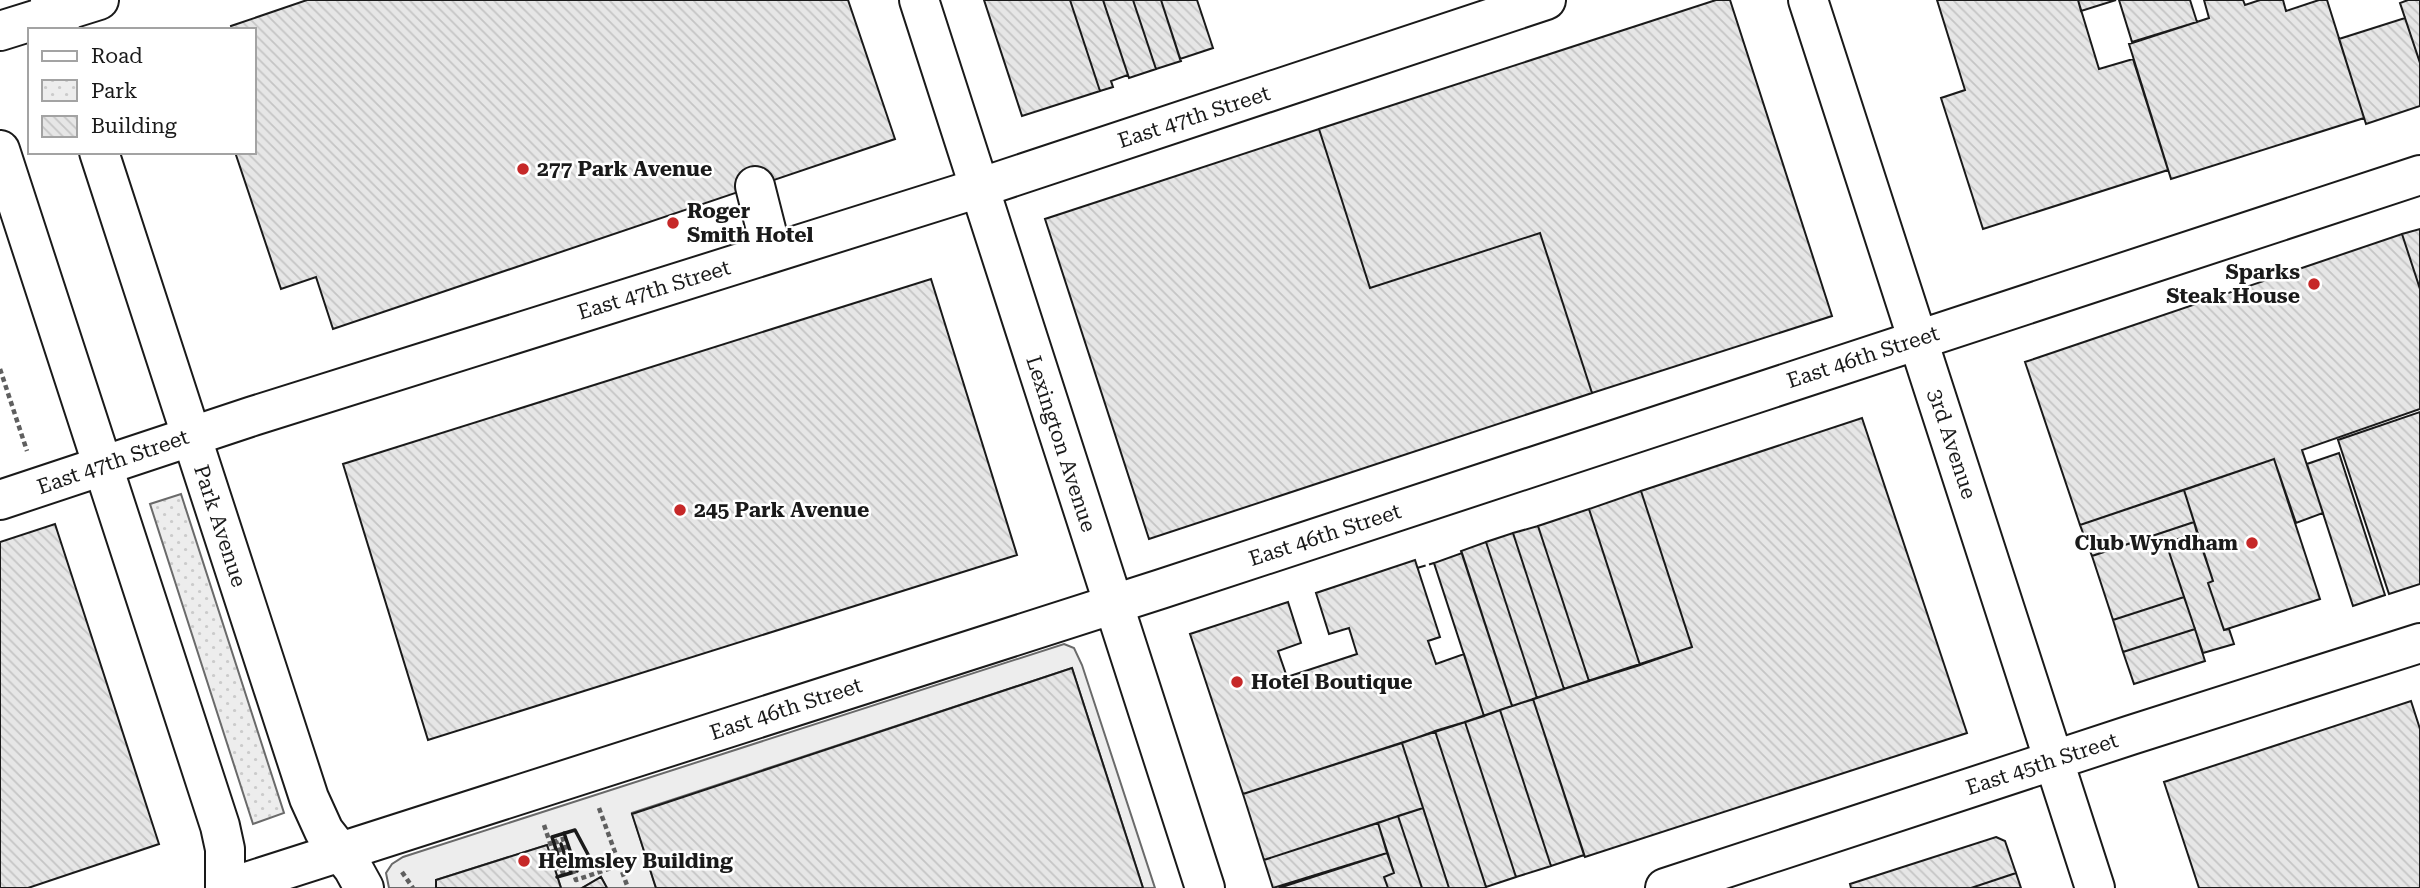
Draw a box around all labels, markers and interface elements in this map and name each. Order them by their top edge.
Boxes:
legend [28,28,256,154]
text: Road [91,44,143,68]
text: Park [91,79,137,103]
street label: East 47th Street [1115,81,1273,153]
text: Building [91,114,177,138]
place label: 277 Park Avenue [537,157,712,181]
marker: 277 Park Avenue [515,161,531,177]
place label: Roger Smith Hotel [687,199,814,247]
marker: Roger Smith Hotel [665,215,681,231]
street label: East 47th Street [575,255,733,325]
place label: Sparks Steak House [2166,260,2300,308]
marker: Sparks Steak House [2306,276,2322,292]
street label: East 46th Street [1784,321,1942,393]
street label: Lexington Avenue [1021,353,1101,535]
street label: 3rd Avenue [1923,386,1981,502]
street label: East 47th Street [34,425,192,499]
street label: Park Avenue [189,462,251,590]
place label: 245 Park Avenue [694,498,869,522]
street label: East 46th Street [1246,499,1404,571]
marker: 245 Park Avenue [672,502,688,518]
place label: Club Wyndham [2075,531,2238,555]
marker: Club Wyndham [2244,535,2260,551]
place label: Hotel Boutique [1251,670,1413,694]
street label: East 46th Street [707,673,865,745]
marker: Hotel Boutique [1229,674,1245,690]
street label: East 45th Street [1963,728,2121,800]
place label: Helmsley Building [538,849,733,873]
marker: Helmsley Building [516,853,532,869]

